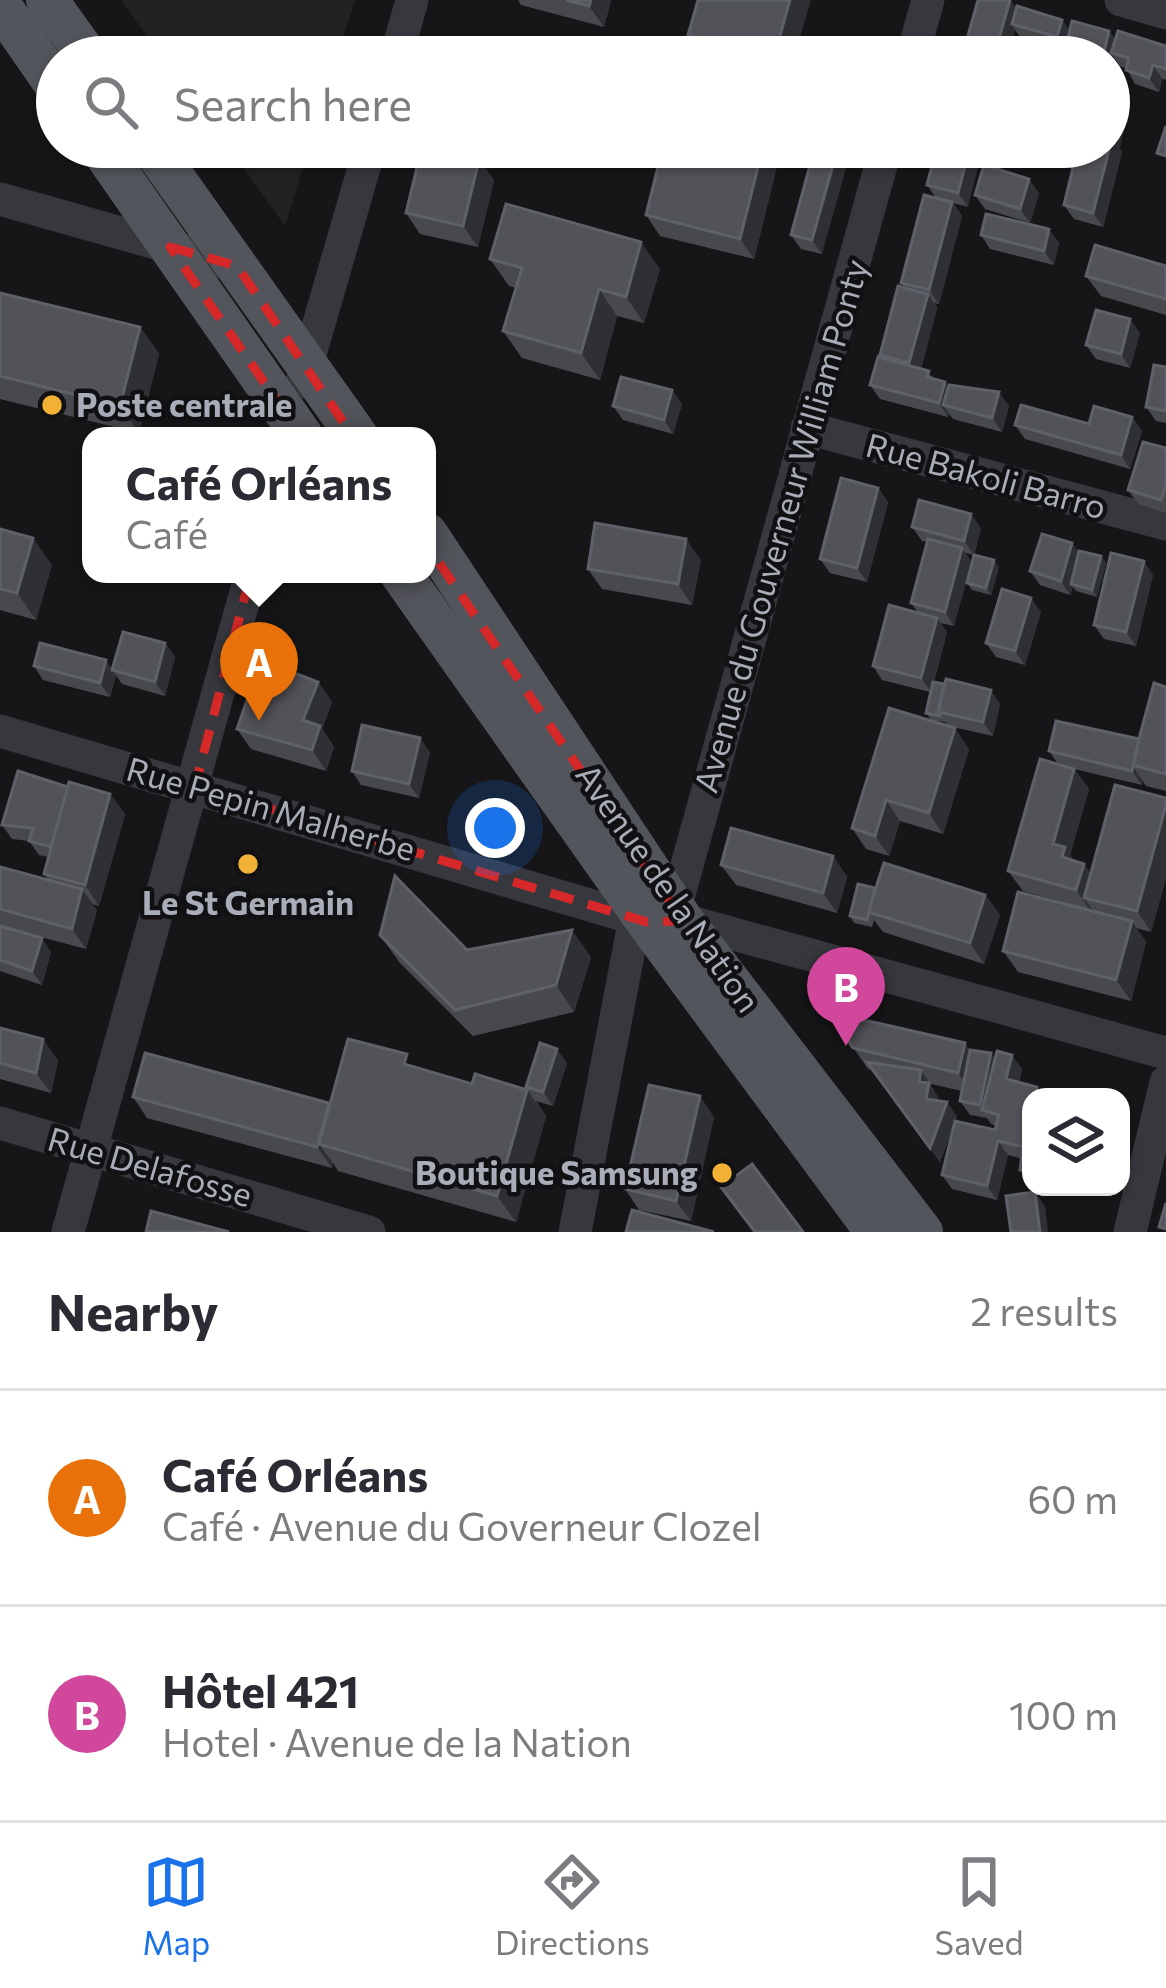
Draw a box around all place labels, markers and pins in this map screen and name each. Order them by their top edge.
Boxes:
place label: Poste centrale [76,383,292,424]
marker: Poste centrale [39,392,65,418]
pin: A [220,622,298,721]
marker: Le St Germain [235,851,261,877]
place label: Le St Germain [142,881,354,922]
pin: B [807,947,885,1046]
place label: Boutique Samsung [415,1151,698,1192]
marker: Boutique Samsung [709,1160,735,1186]

